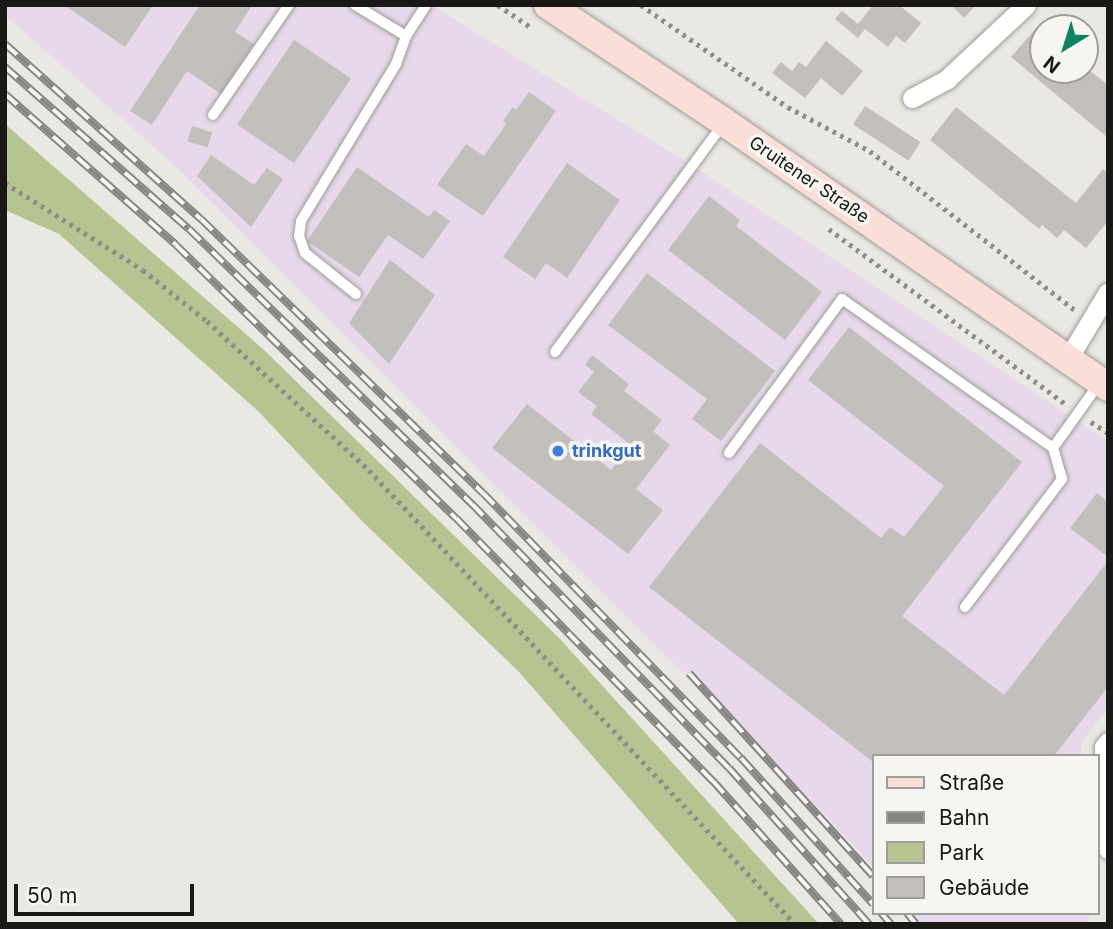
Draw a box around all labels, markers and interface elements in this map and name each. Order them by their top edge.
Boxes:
north arrow [1029,14,1099,84]
text: N [1039,51,1065,78]
street label: Gruitener Straße [745,132,873,228]
place label: trinkgut [572,440,641,462]
marker: trinkgut [550,443,566,459]
legend [872,754,1099,915]
text: Straße [939,770,1004,795]
text: Bahn [939,805,989,830]
text: Park [939,840,984,865]
scale bar [18,870,198,914]
text: Gebäude [939,875,1029,900]
text: 50 m [27,883,77,908]

